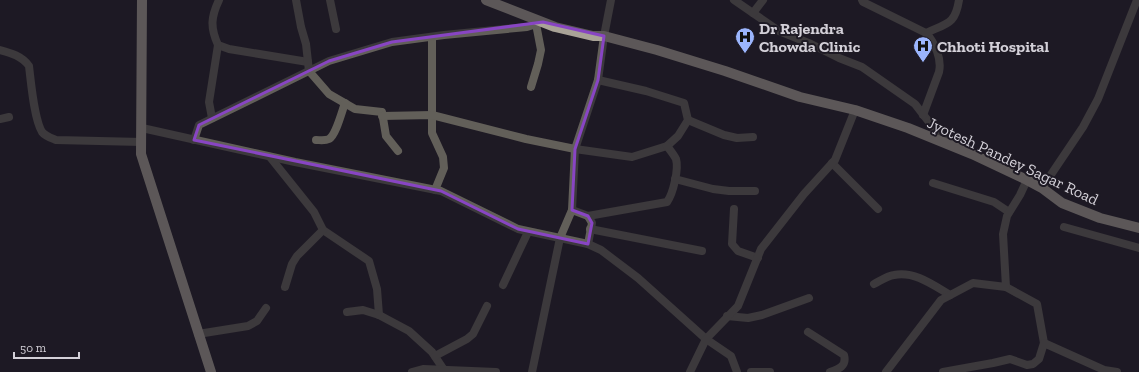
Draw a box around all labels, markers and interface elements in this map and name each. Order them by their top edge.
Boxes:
place label: Dr Rajendra Chowda Clinic [759,19,861,56]
hospital icon: Dr Rajendra Chowda Clinic [734,26,756,54]
hospital icon: Chhoti Hospital [912,35,934,63]
place label: Chhoti Hospital [937,37,1049,56]
street label: Jyotesh Pandey Sagar Road [924,113,1102,209]
scale bar [14,334,79,360]
text: 50 m [20,341,47,355]

